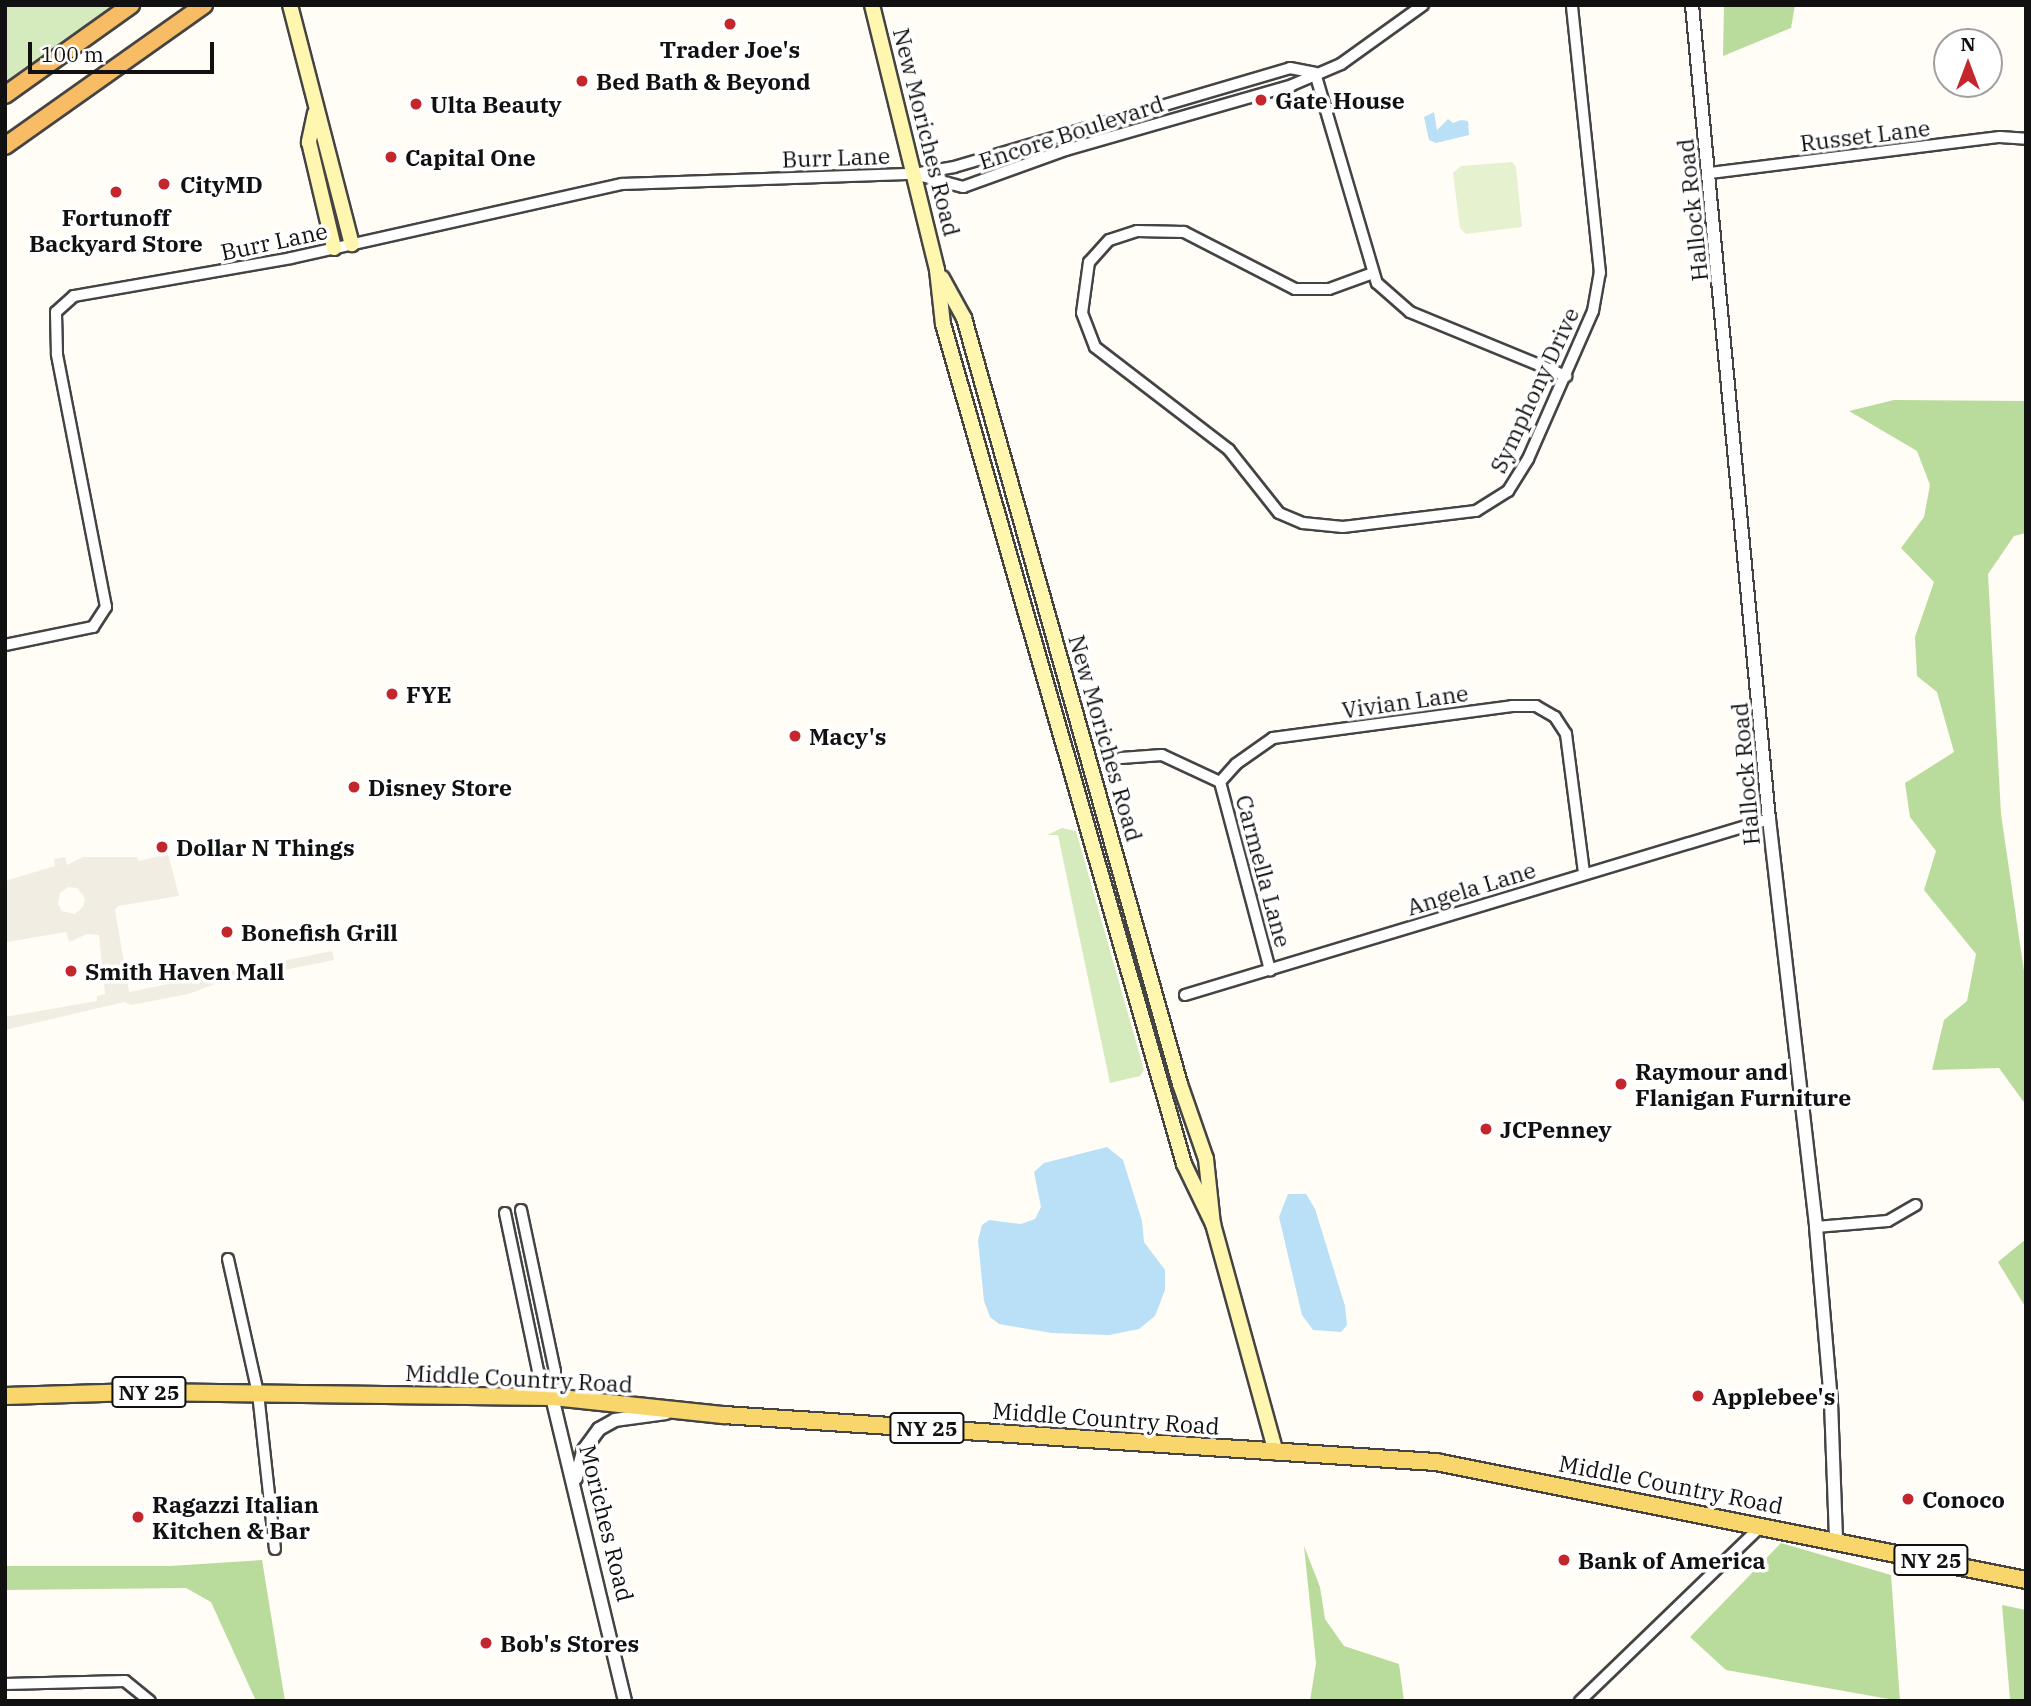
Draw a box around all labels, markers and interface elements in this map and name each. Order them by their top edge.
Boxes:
marker: Trader Joe's [722,16,738,32]
street label: New Moriches Road [888,25,966,239]
scale bar [32,28,217,72]
north arrow [1933,28,2003,98]
text: N [1960,32,1976,56]
place label: Trader Joe's [660,35,800,63]
text: 100 m [41,40,104,68]
place label: Bed Bath & Beyond [596,67,811,95]
marker: Bed Bath & Beyond [574,73,590,89]
place label: Gate House [1275,86,1405,114]
street label: Encore Boulevard [975,89,1167,175]
place label: Ulta Beauty [430,90,562,118]
marker: Gate House [1253,92,1269,108]
marker: Ulta Beauty [408,96,424,112]
street label: Russet Lane [1798,113,1932,157]
street label: Hallock Road [1671,137,1713,283]
street label: Burr Lane [781,141,891,173]
place label: Capital One [405,143,536,171]
marker: Capital One [383,149,399,165]
place label: CityMD [180,170,263,198]
marker: CityMD [154,174,174,194]
marker: Fortunoff Backyard Store [108,184,124,200]
place label: Fortunoff Backyard Store [29,203,203,257]
street label: Burr Lane [218,216,330,266]
street label: Symphony Drive [1484,303,1584,477]
street label: New Moriches Road [1063,631,1149,845]
street label: Vivian Lane [1340,678,1470,724]
place label: FYE [406,680,452,708]
marker: FYE [384,686,400,702]
street label: Hallock Road [1725,701,1765,847]
place label: Macy's [809,722,886,750]
marker: Macy's [787,728,803,744]
place label: Disney Store [368,773,512,801]
marker: Disney Store [346,779,362,795]
street label: Carmella Lane [1230,792,1298,950]
place label: Dollar N Things [176,833,355,861]
marker: Dollar N Things [154,839,170,855]
street label: Angela Lane [1403,855,1539,921]
place label: Bonefish Grill [241,918,398,946]
marker: Bonefish Grill [219,924,235,940]
place label: Smith Haven Mall [85,957,285,985]
marker: Smith Haven Mall [63,963,79,979]
place label: Raymour and Flanigan Furniture [1635,1057,1851,1111]
marker: Raymour and Flanigan Furniture [1613,1076,1629,1092]
place label: JCPenney [1500,1115,1612,1143]
marker: JCPenney [1478,1121,1494,1137]
street label: Middle Country Road [404,1358,634,1398]
road number: NY 25 [110,1374,188,1410]
place label: Applebee's [1712,1382,1835,1410]
marker: Applebee's [1690,1388,1706,1404]
street label: Middle Country Road [991,1396,1221,1440]
road number: NY 25 [888,1410,965,1446]
street label: Moriches Road [574,1442,640,1604]
street label: Middle Country Road [1557,1449,1785,1519]
place label: Conoco [1922,1485,2005,1513]
place label: Ragazzi Italian Kitchen & Bar [152,1490,319,1544]
marker: Conoco [1900,1491,1916,1507]
marker: Ragazzi Italian Kitchen & Bar [130,1509,146,1525]
road number: NY 25 [1892,1542,1969,1578]
place label: Bank of America [1578,1546,1766,1574]
marker: Bank of America [1556,1552,1572,1568]
place label: Bob's Stores [500,1629,639,1657]
marker: Bob's Stores [478,1635,494,1651]

